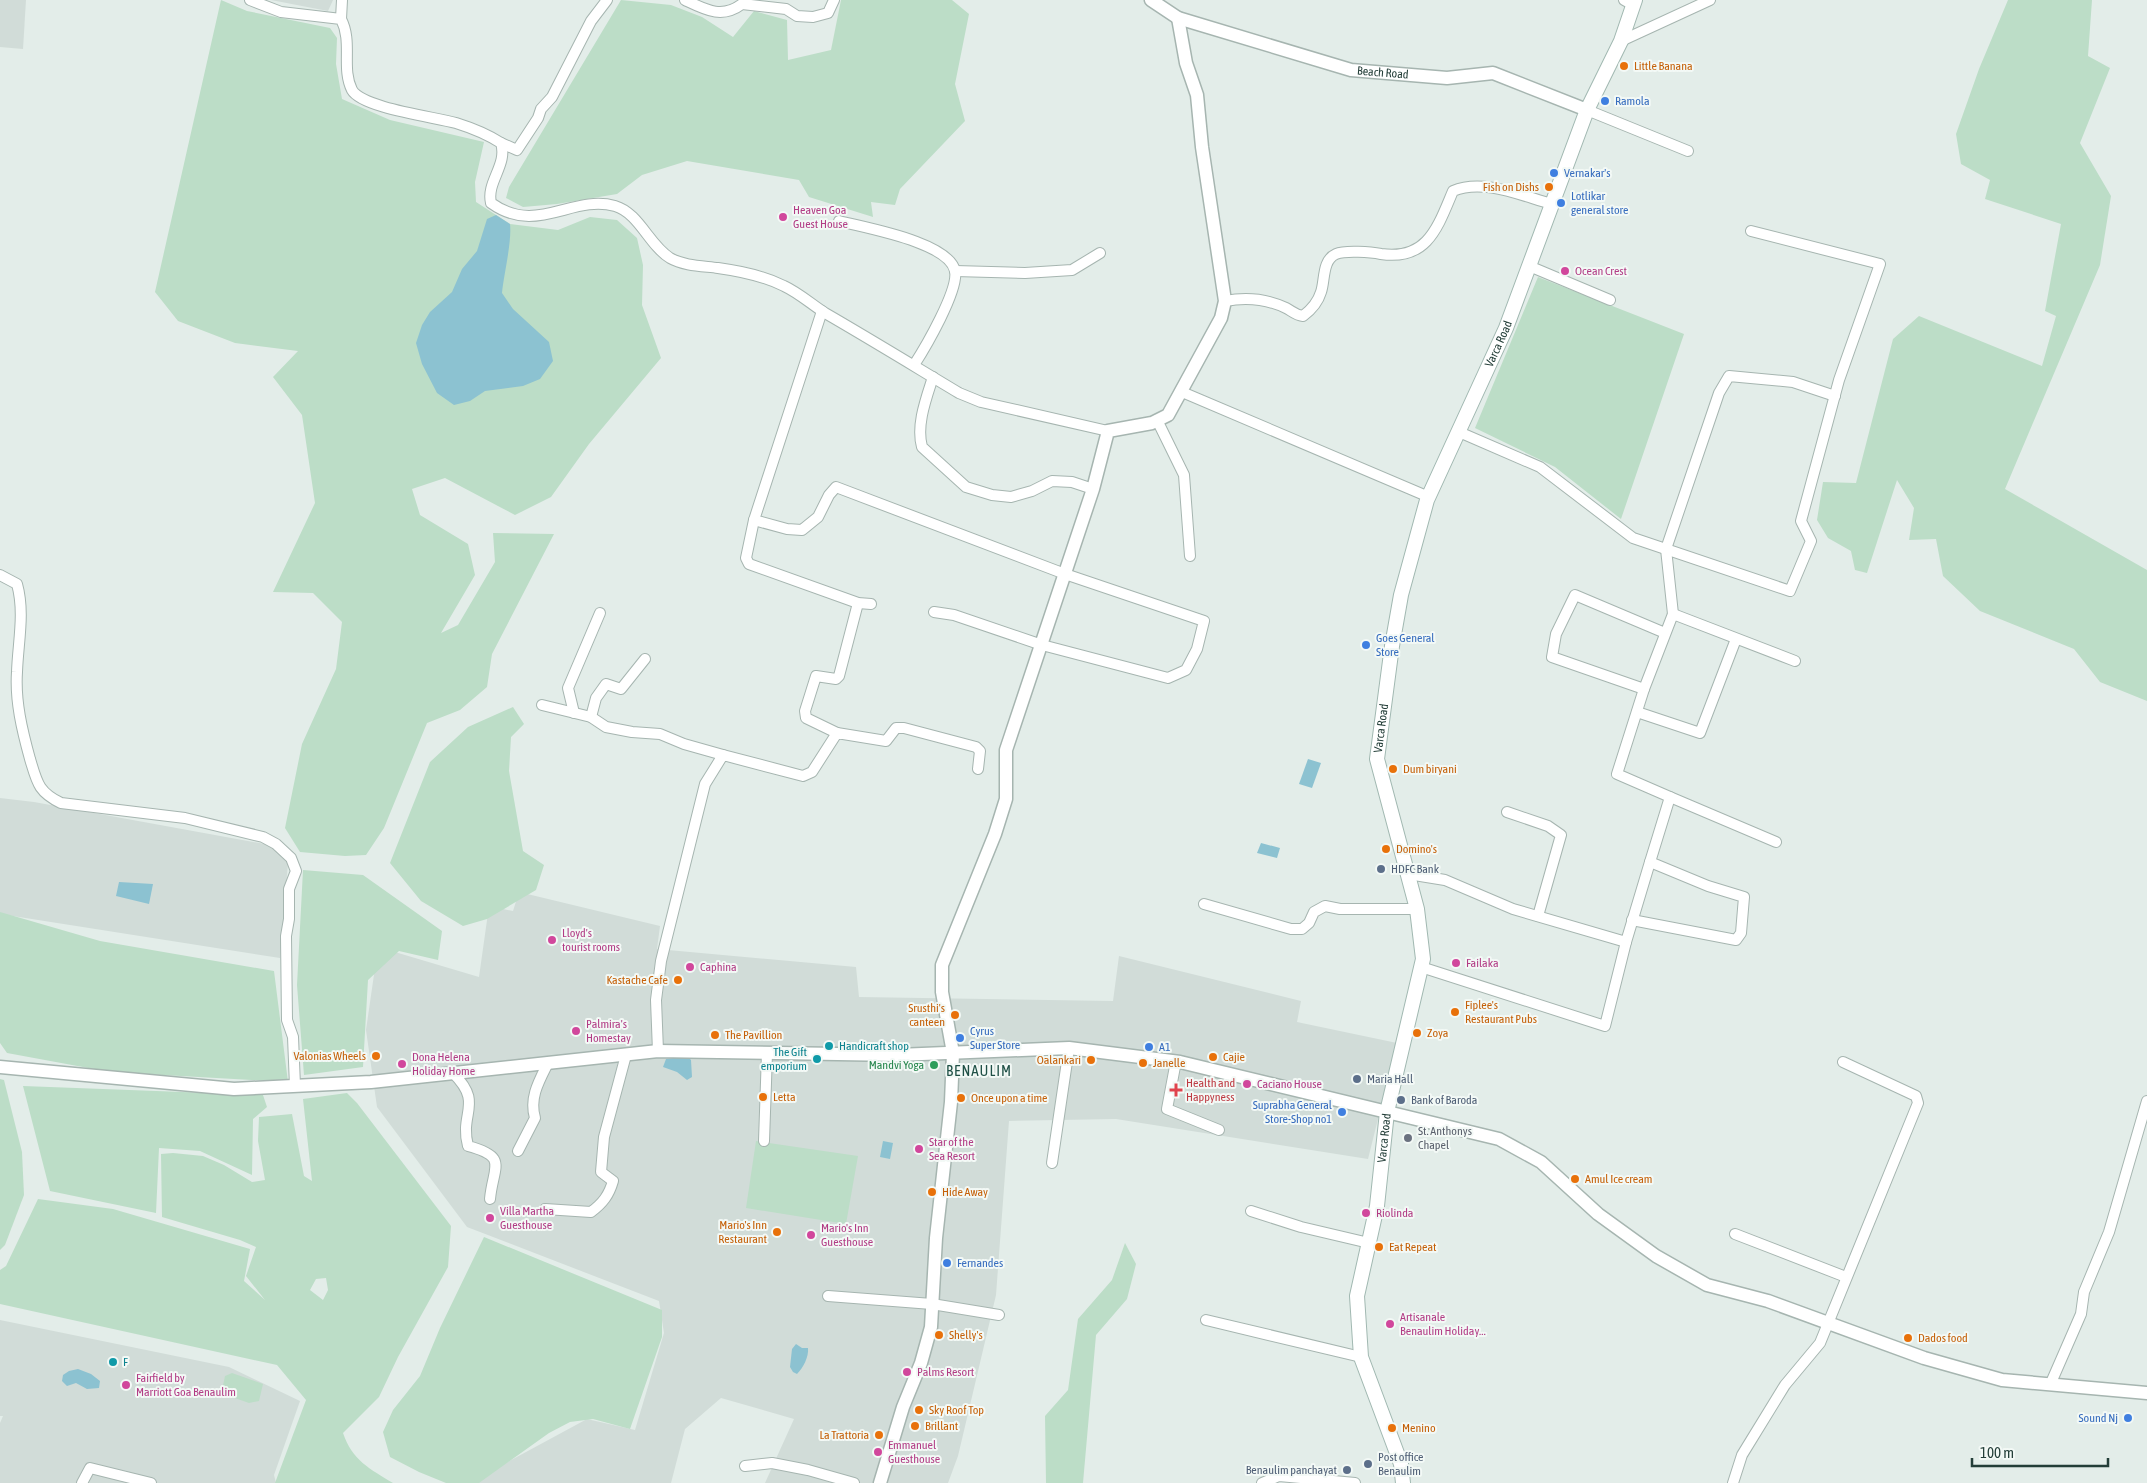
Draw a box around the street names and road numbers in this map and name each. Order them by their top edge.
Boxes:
street label: Beach Road [1356,64,1409,82]
street label: Varca Road [1482,319,1515,369]
street label: Varca Road [1371,703,1391,754]
street label: Varca Road [1375,1113,1394,1163]

